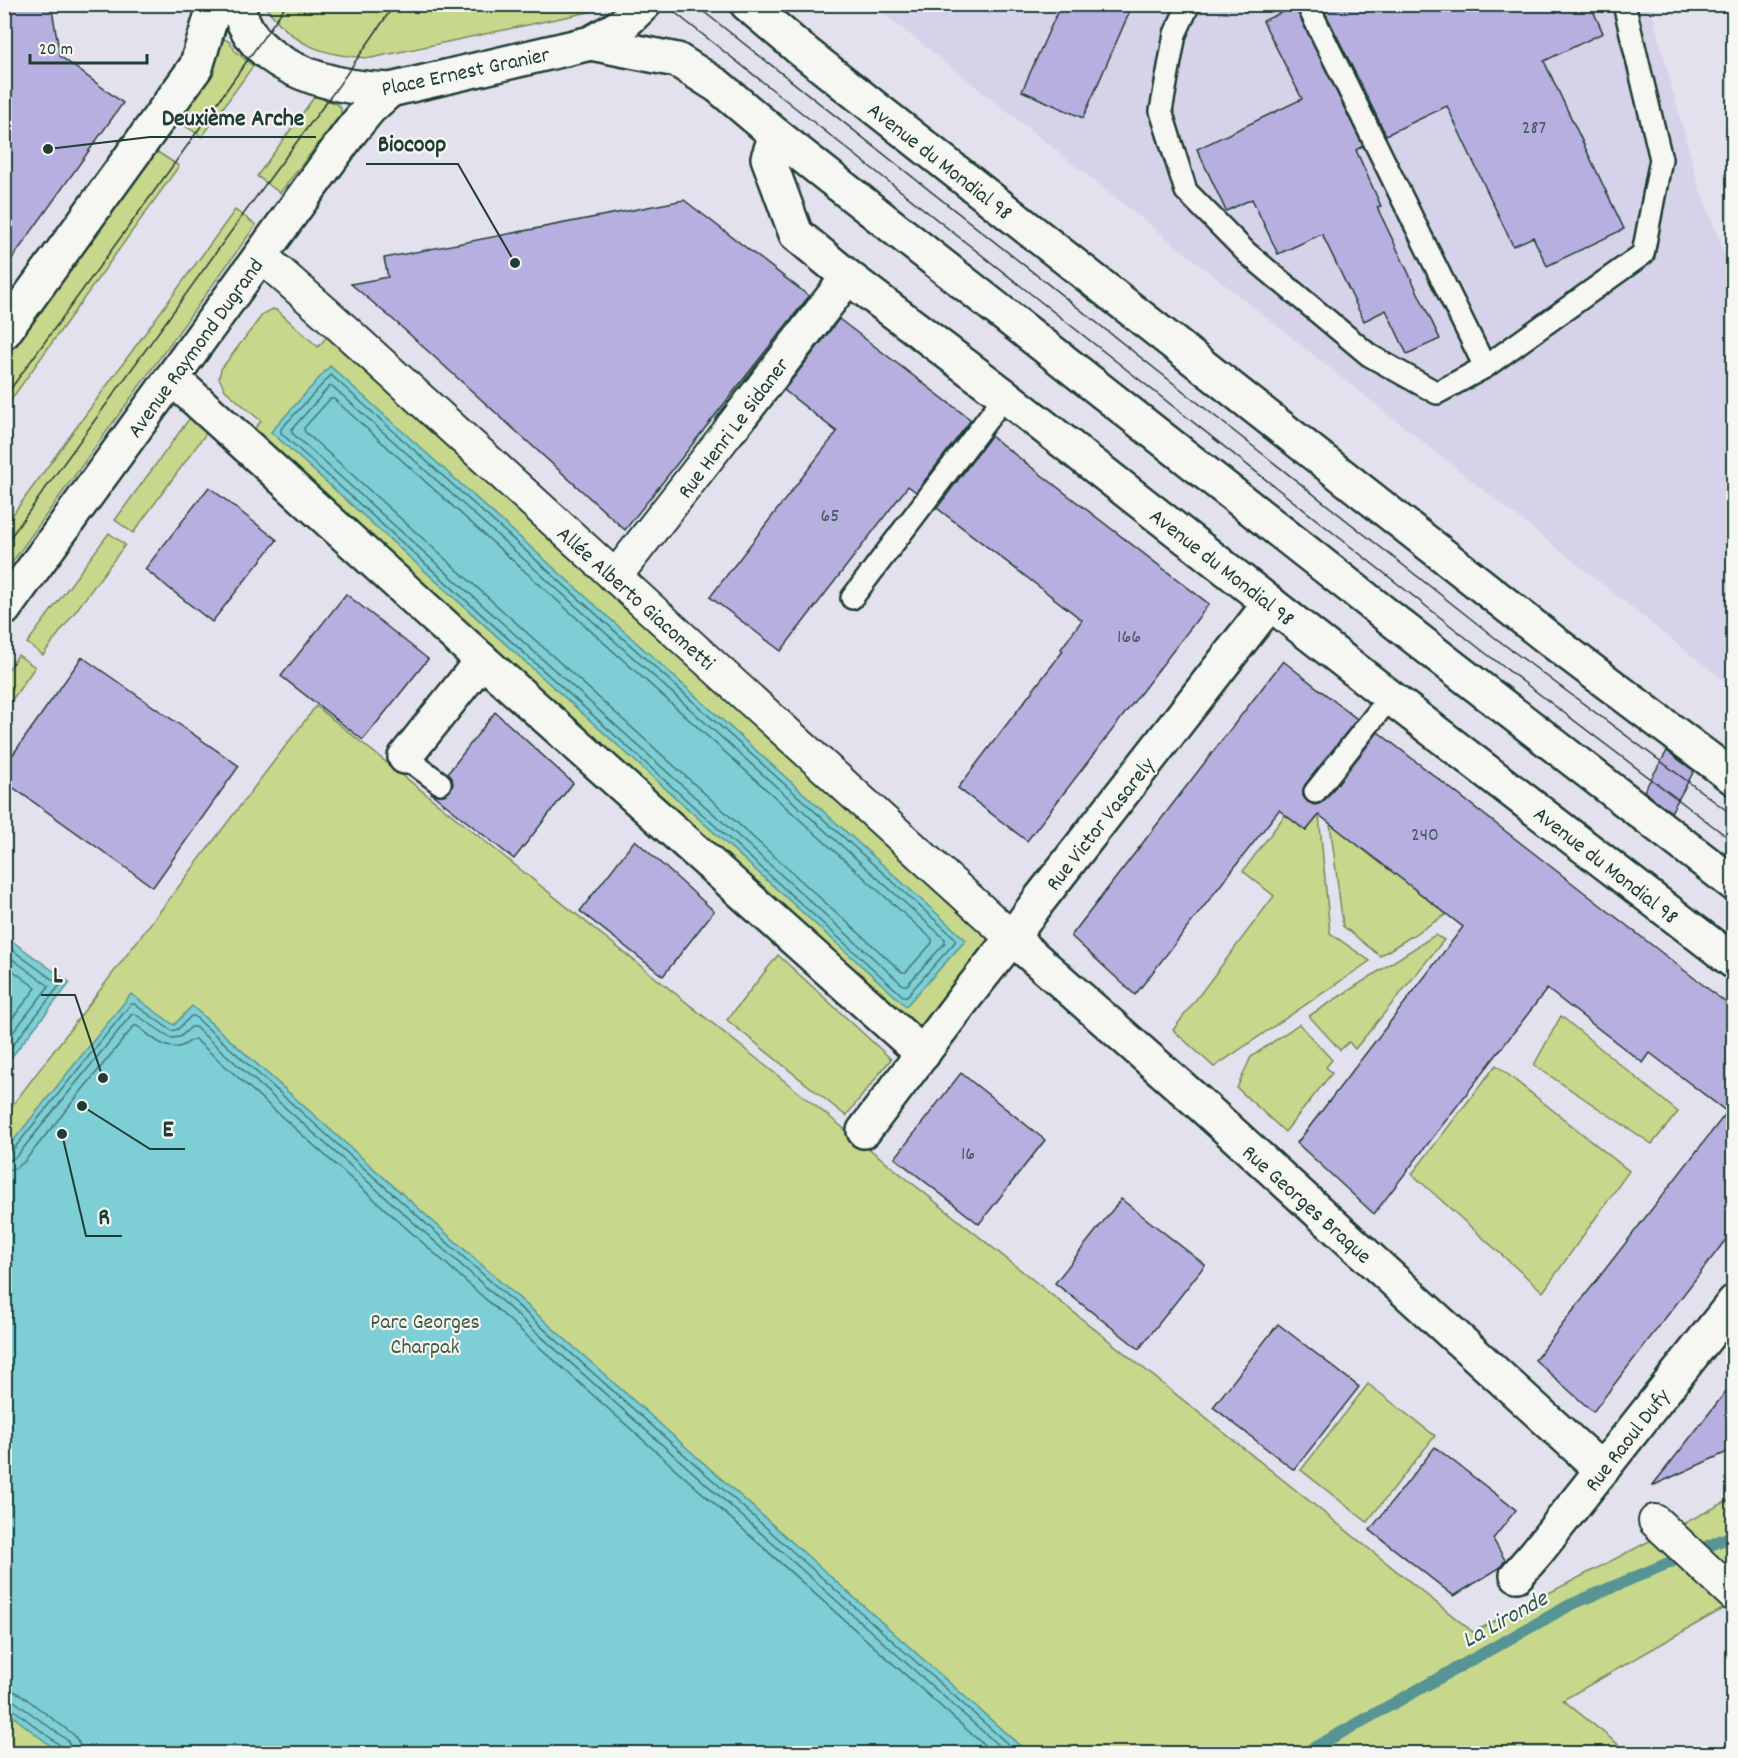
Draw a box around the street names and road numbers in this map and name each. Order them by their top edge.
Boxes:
street label: Place Ernest Granier [379,40,553,106]
street label: Avenue du Mondial 98 [860,96,1018,229]
street label: Avenue Raymond Dugrand [121,253,273,445]
street label: Rue Henri Le Sidaner [671,351,799,506]
street label: Avenue du Mondial 98 [1142,502,1300,635]
street label: Allée Alberto Giacometti [549,520,721,679]
street label: Rue Victor Vasarely [1040,751,1164,899]
street label: Avenue du Mondial 98 [1526,800,1684,933]
street label: Rue Georges Braque [1234,1139,1377,1272]
street label: Rue Raoul Dufy [1579,1382,1679,1499]

